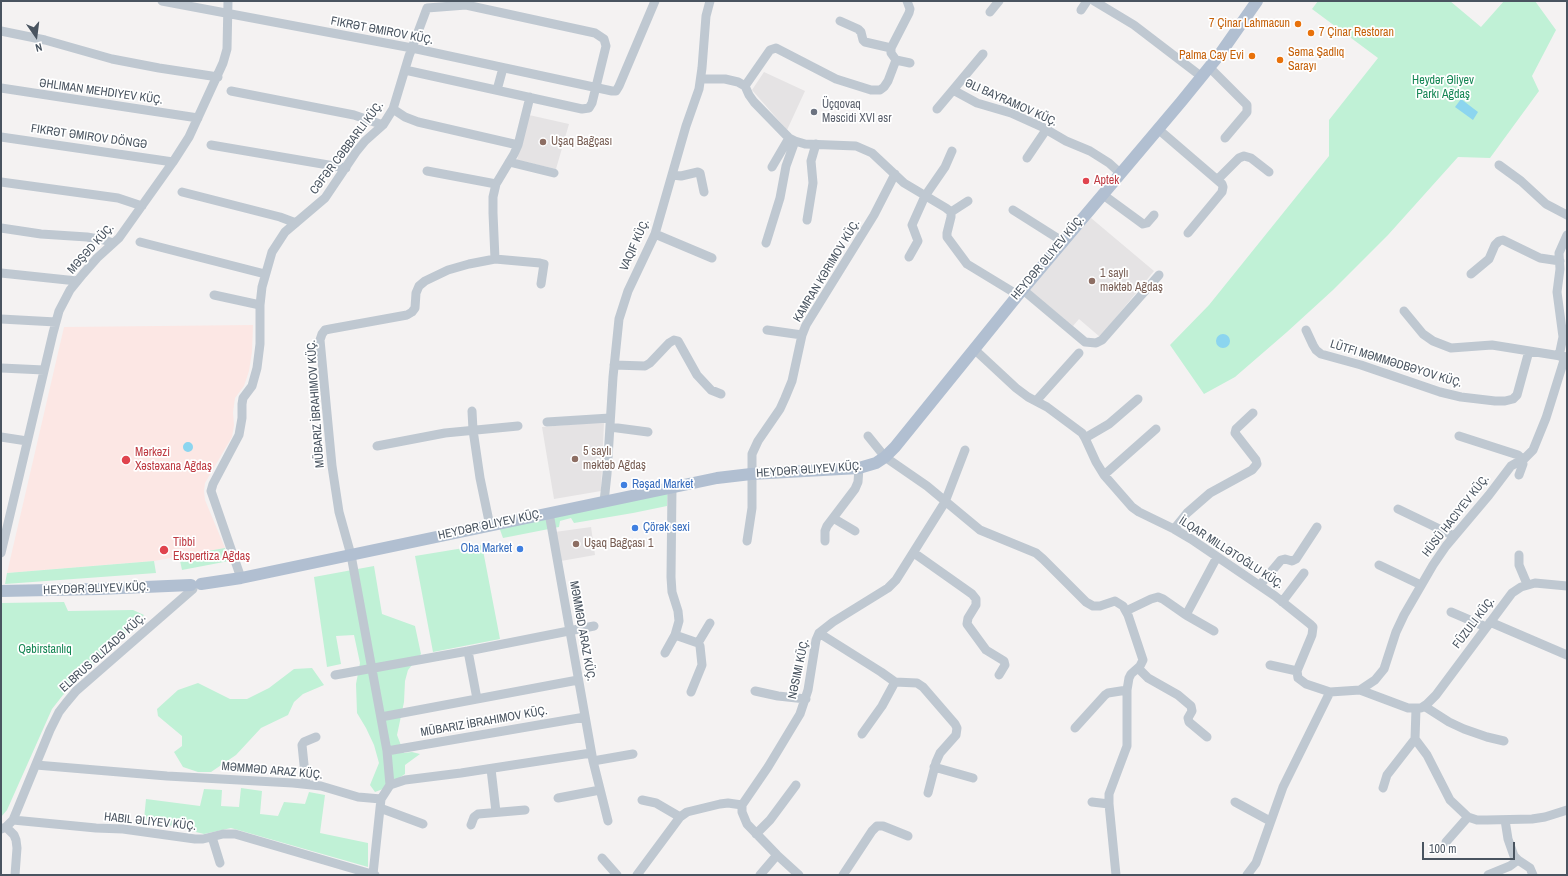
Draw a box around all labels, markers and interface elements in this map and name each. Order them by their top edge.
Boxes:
street label: FIKRƏT ƏMIROV KÜÇ. [330,14,434,48]
north arrow [16,16,56,56]
place label: 7 Çinar Lahmacun [1209,17,1290,31]
marker: 7 Çinar Lahmacun [1293,19,1303,29]
place label: 7 Çinar Restoran [1319,26,1394,40]
marker: 7 Çinar Restoran [1306,28,1316,38]
text: N [34,40,44,55]
place label: Səma Şadlıq Sarayı [1288,46,1344,74]
place label: Palma Cay Evi [1179,49,1244,63]
marker: Palma Cay Evi [1247,51,1257,61]
marker: Səma Şadlıq Sarayı [1275,55,1285,65]
park label: Heydər Əliyev Parkı Ağdaş [1412,74,1474,102]
street label: ƏHLIMAN MEHDIYEV KÜÇ. [38,76,164,108]
street label: ƏLI BAYRAMOV KÜÇ. [963,76,1059,130]
place label: Üçqovaq Məscidi XVI əsr [822,98,891,126]
street label: CƏFƏR CƏBBARLI KÜÇ. [307,99,387,197]
marker: Üçqovaq Məscidi XVI əsr [809,107,819,117]
street label: FIKRƏT ƏMIROV DÖNGƏ [30,122,148,152]
place label: Uşaq Bağçası [551,135,612,149]
marker: Uşaq Bağçası [538,137,548,147]
place label: Aptek [1094,174,1119,188]
marker: Aptek [1081,176,1091,186]
street label: HEYDƏR ƏLIYEV KÜÇ. [1009,213,1087,303]
street label: VAQIF KÜÇ. [617,217,653,273]
street label: KAMRAN KƏRIMOV KÜÇ. [791,217,863,325]
street label: MƏŞƏD KÜÇ. [65,221,117,277]
place label: 1 saylı məktəb Ağdaş [1100,267,1163,295]
marker: 1 saylı məktəb Ağdaş [1087,276,1097,286]
street label: LÜTFI MƏMMƏDBƏYOV KÜÇ. [1328,337,1464,391]
street label: MÜBARIZ İBRAHIMOV KÜÇ. [304,339,328,469]
place label: 5 saylı məktəb Ağdaş [583,445,646,473]
place label: Mərkəzi Xəstəxana Ağdaş [135,446,212,474]
marker: Mərkəzi Xəstəxana Ağdaş [120,454,132,466]
marker: 5 saylı məktəb Ağdaş [570,454,580,464]
street label: HEYDƏR ƏLIYEV KÜÇ. [756,459,862,481]
street label: HÜSÜ HACIYEV KÜÇ. [1420,472,1492,560]
place label: Rəşad Market [632,478,693,492]
marker: Rəşad Market [619,480,629,490]
street label: HEYDƏR ƏLIYEV KÜÇ. [437,507,543,543]
street label: İLQAR MILLƏTOĞLU KÜÇ. [1176,514,1286,592]
place label: Çörək sexi [643,521,690,535]
marker: Çörək sexi [630,523,640,533]
place label: Tibbi Ekspertiza Ağdaş [173,536,250,564]
place label: Uşaq Bağçası 1 [584,537,653,551]
marker: Uşaq Bağçası 1 [571,539,581,549]
place label: Oba Market [461,542,512,556]
marker: Tibbi Ekspertiza Ağdaş [158,544,170,556]
marker: Oba Market [515,544,525,554]
street label: HEYDƏR ƏLIYEV KÜÇ. [43,580,149,598]
street label: MƏMMƏD ARAZ KÜÇ. [566,580,598,682]
street label: FÜZULI KÜÇ. [1450,594,1498,652]
street label: ELBRUS ƏLIZADƏ KÜÇ. [57,611,149,695]
street label: NƏSIMI KÜÇ. [786,638,812,700]
park label: Qəbirstanlıq [18,643,72,657]
street label: MÜBARIZ İBRAHIMOV KÜÇ. [419,704,549,740]
street label: MƏMMƏD ARAZ KÜÇ. [221,759,323,783]
street label: HABIL ƏLIYEV KÜÇ. [103,810,197,834]
scale bar [1424,834,1517,860]
text: 100 m [1429,841,1456,857]

